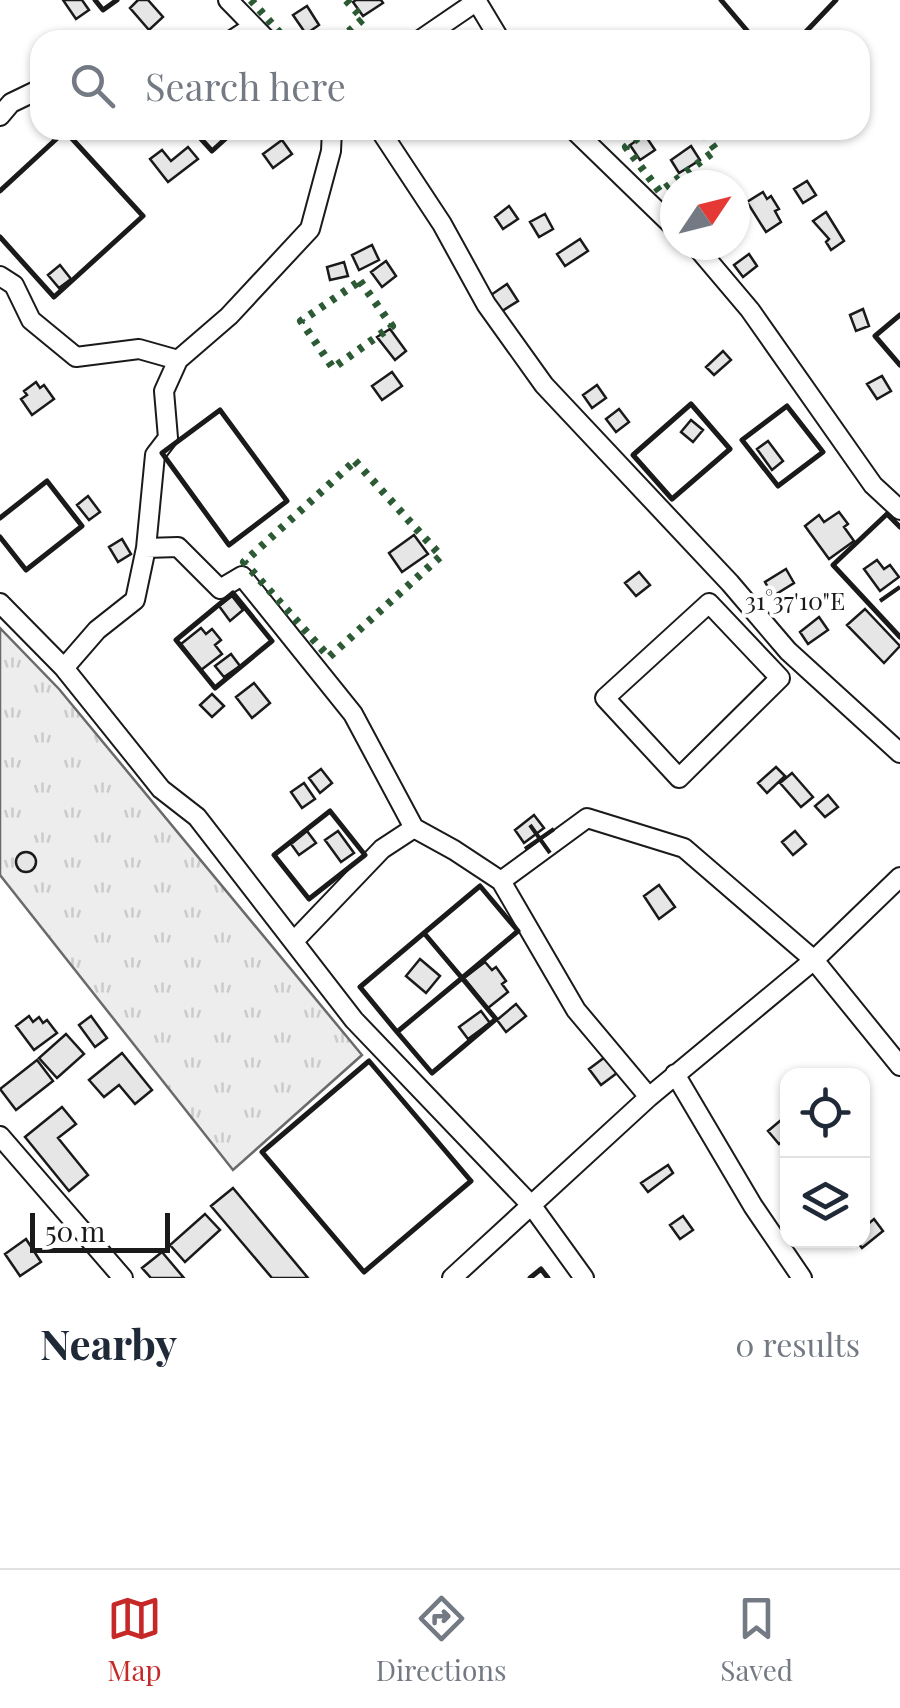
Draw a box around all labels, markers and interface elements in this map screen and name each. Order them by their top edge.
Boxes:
search box [30,30,870,140]
icon: search [65,58,120,113]
text: Search here [145,60,346,111]
north arrow [660,170,750,260]
text: 31°37'10"E [745,583,845,616]
map controls [780,1068,870,1248]
button: locate [780,1068,870,1158]
button: layers [780,1158,870,1248]
scale bar [30,1208,170,1252]
text: 50 m [45,1212,105,1249]
text: Nearby [40,1315,177,1371]
text: 0 results [735,1322,860,1365]
tab: Map [107,1591,162,1688]
tab: Directions [376,1591,507,1688]
tab: Saved [720,1591,793,1688]

